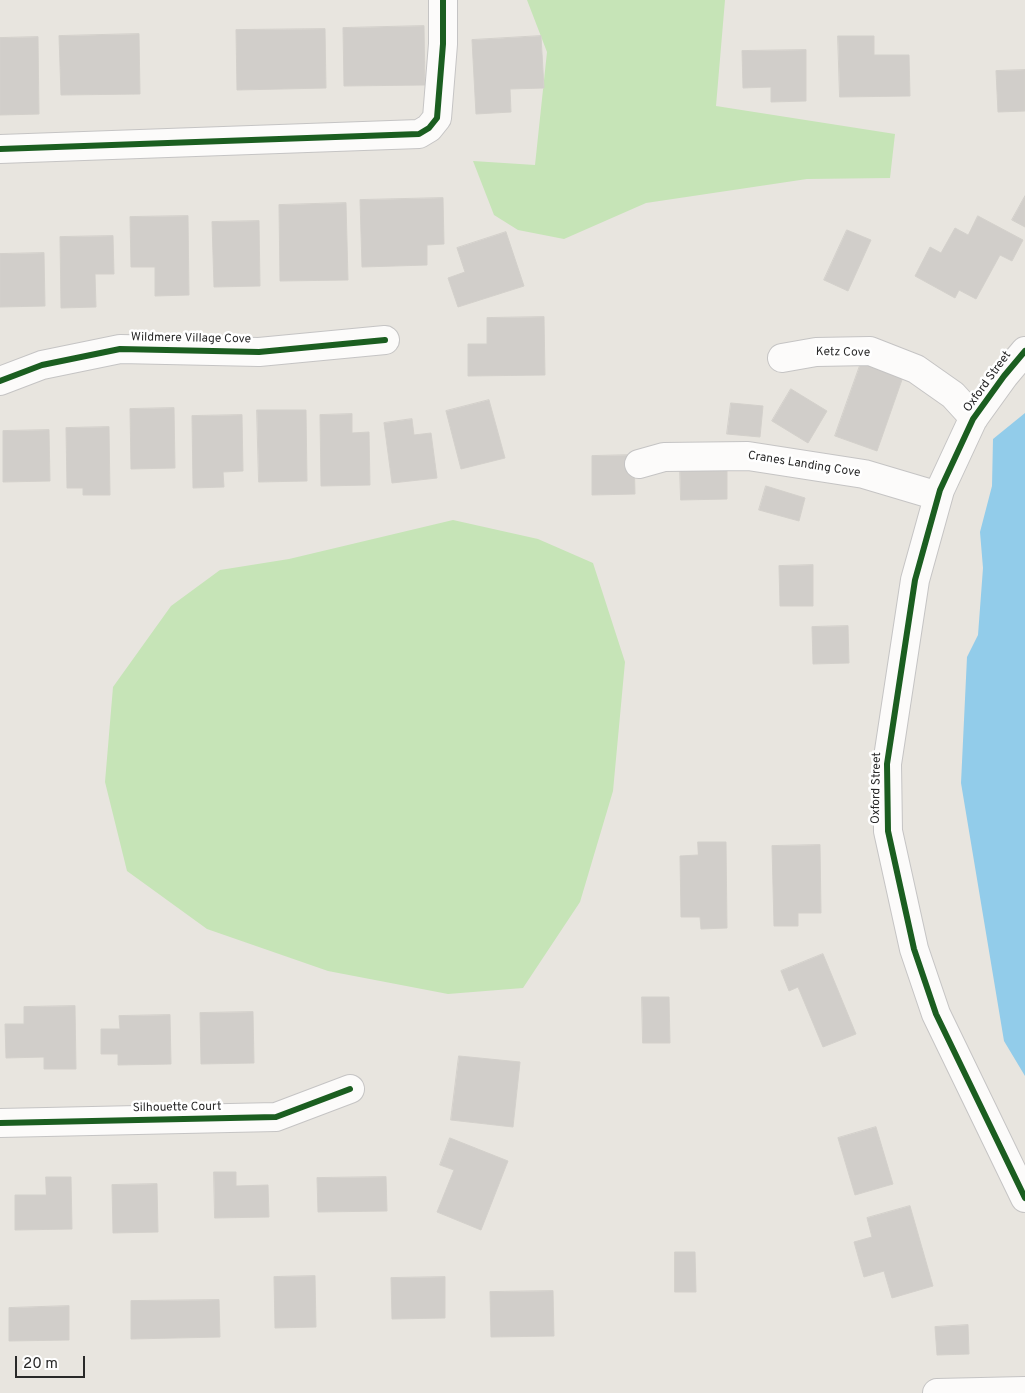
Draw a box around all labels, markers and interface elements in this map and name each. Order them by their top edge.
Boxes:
street label: Wildmere Village Cove [131,331,251,347]
street label: Ketz Cove [816,345,870,361]
street label: Oxford Street [961,349,1015,415]
street label: Cranes Landing Cove [747,449,861,481]
street label: Oxford Street [869,752,885,824]
street label: Silhouette Court [132,1100,222,1116]
scale bar [18,1346,88,1378]
text: 20 m [23,1355,58,1374]

